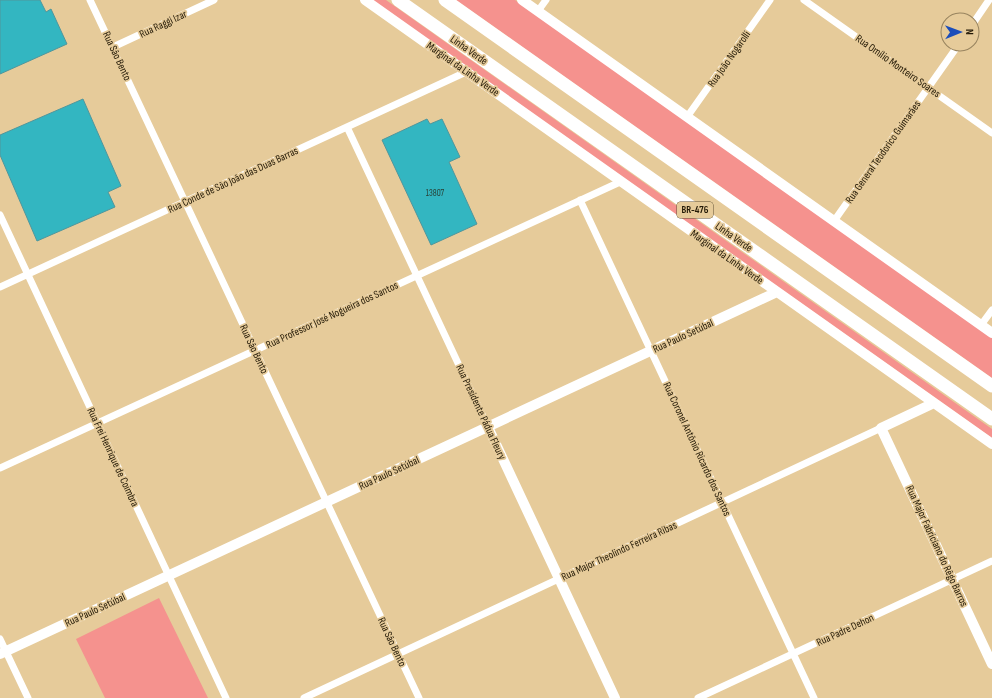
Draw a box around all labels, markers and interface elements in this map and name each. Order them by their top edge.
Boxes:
street label: Rua Raggi Izar [137,7,189,41]
north arrow [940,12,980,52]
street label: Rua João Nogarolli [705,28,753,90]
street label: Rua São Bento [100,29,134,83]
text: N [963,29,976,35]
street label: Linha Verde [448,32,490,68]
street label: Rua Omílio Monteiro Soares [853,32,943,100]
street label: Marginal da Linha Verde [424,39,502,99]
street label: Rua General Teodorico Guimarães [843,98,923,206]
street label: Rua Conde de São João das Duas Barras [166,144,300,216]
house number: 13807 [426,188,445,199]
road number: BR-476 [677,202,713,218]
street label: Linha Verde [713,219,755,255]
street label: Marginal da Linha Verde [688,227,766,287]
street label: Rua Professor José Nogueira dos Santos [264,279,400,351]
street label: Rua Paulo Setúbal [651,316,715,356]
street label: Rua São Bento [237,322,271,376]
street label: Rua Presidente Pádua Fleury [453,362,509,462]
street label: Rua Coronel Antônio Ricardo dos Santos [660,380,734,518]
street label: Rua Frei Henrique de Coimbra [84,405,142,509]
street label: Rua Paulo Setúbal [357,453,421,493]
street label: Rua Major Fabriciano do Rêgo Barros [903,483,971,609]
street label: Rua Major Theolindo Ferreira Ribas [559,519,679,583]
street label: Rua Paulo Setúbal [63,590,127,630]
street label: Rua Padre Dehon [814,611,876,649]
street label: Rua São Bento [375,615,409,669]

